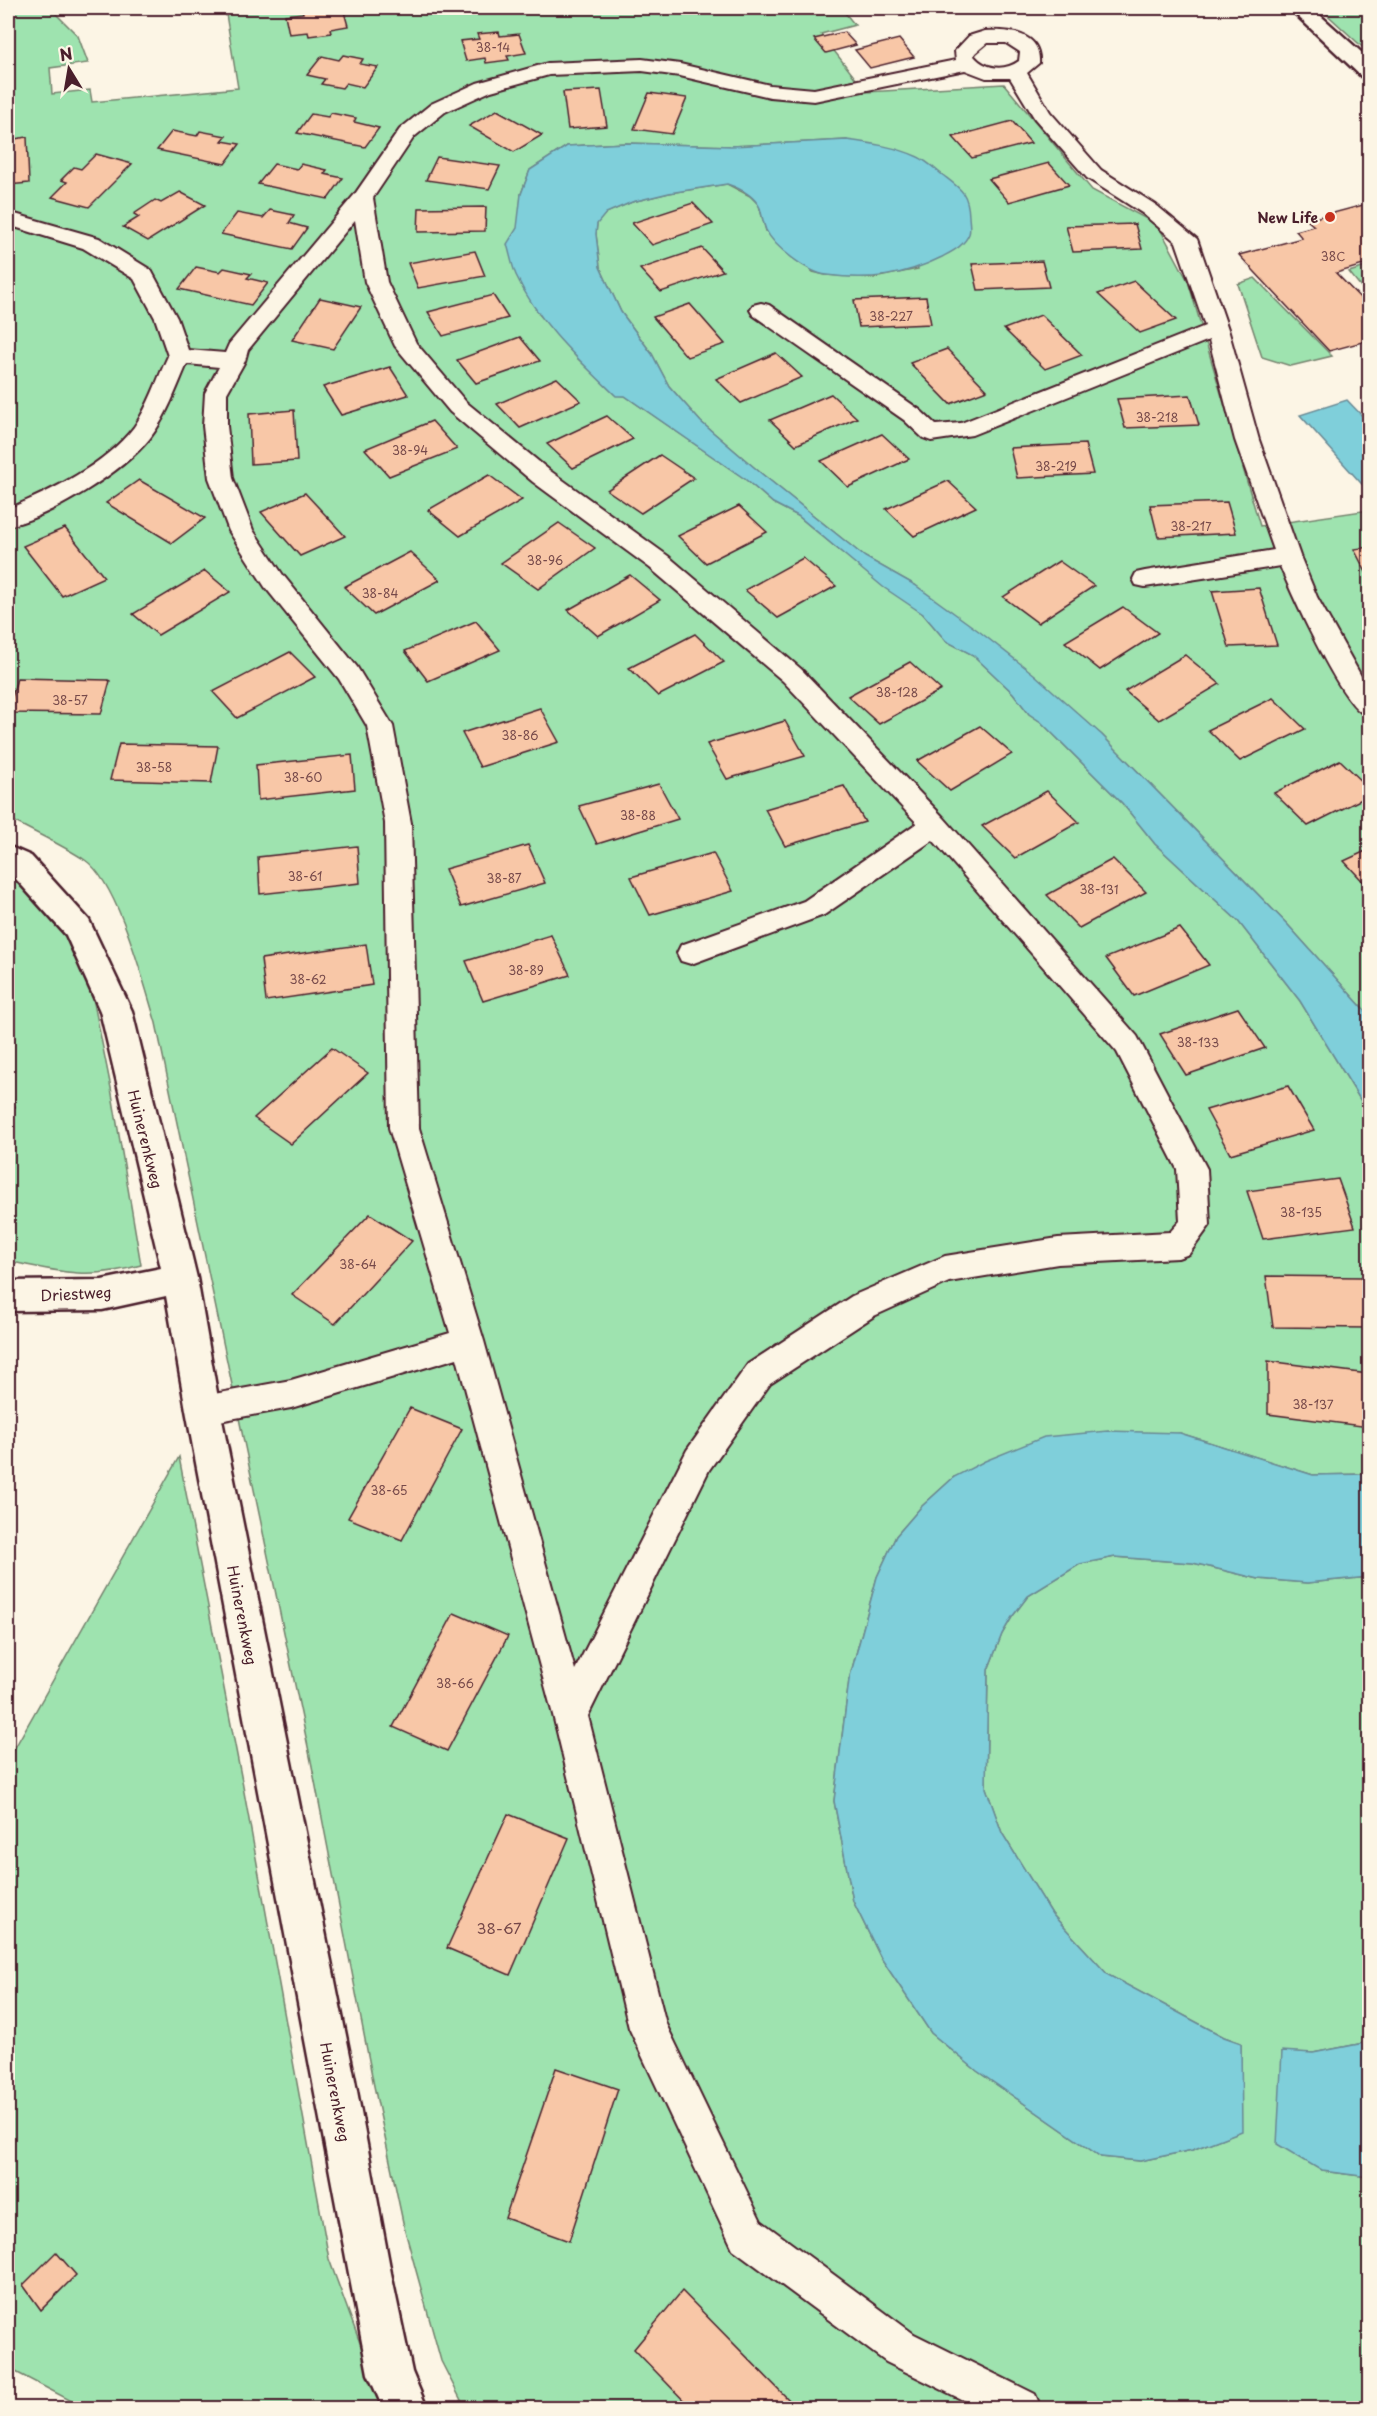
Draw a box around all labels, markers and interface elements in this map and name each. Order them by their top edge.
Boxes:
house number: 38-14 [476,38,510,56]
north arrow [39,39,99,99]
text: N [57,40,74,66]
place label: New Life [1257,207,1318,228]
marker: New Life [1323,210,1337,224]
house number: 38C [1321,247,1345,265]
house number: 38-227 [869,307,913,325]
house number: 38-218 [1136,408,1178,426]
house number: 38-94 [392,441,428,459]
house number: 38-219 [1035,457,1077,475]
house number: 38-217 [1170,517,1212,535]
house number: 38-96 [527,551,563,569]
house number: 38-84 [362,584,398,602]
house number: 38-128 [876,683,918,701]
house number: 38-57 [52,691,88,709]
house number: 38-86 [502,726,538,744]
house number: 38-58 [136,758,172,776]
house number: 38-60 [284,768,322,786]
house number: 38-88 [620,806,656,824]
house number: 38-61 [288,867,322,885]
house number: 38-87 [487,869,522,887]
house number: 38-131 [1079,880,1119,898]
house number: 38-89 [508,961,544,979]
house number: 38-62 [290,970,327,988]
house number: 38-133 [1177,1033,1219,1051]
street label: Huinerenkweg [123,1087,169,1191]
house number: 38-135 [1280,1203,1322,1221]
house number: 38-64 [339,1255,377,1273]
street label: Driestweg [40,1280,112,1306]
house number: 38-137 [1292,1395,1334,1413]
house number: 38-65 [370,1481,408,1499]
street label: Huinerenkweg [222,1563,264,1667]
house number: 38-66 [436,1674,474,1692]
house number: 38-67 [477,1916,522,1939]
street label: Huinerenkweg [315,2040,357,2144]

